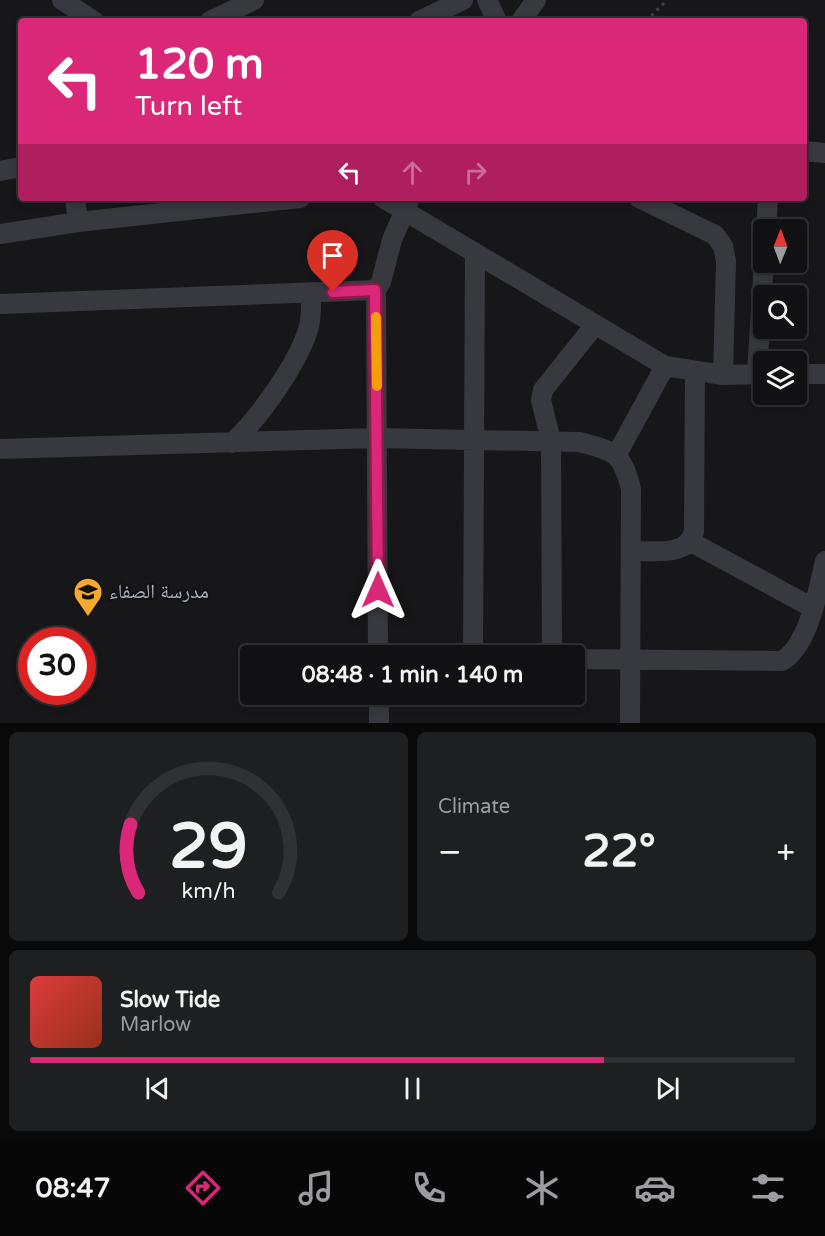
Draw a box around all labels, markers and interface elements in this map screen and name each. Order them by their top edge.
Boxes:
text: 120 m [135,39,264,90]
icon: left [36,42,114,120]
text: Turn left [135,90,242,123]
icon: left [333,156,366,189]
icon: ahead [396,156,429,189]
icon: right [459,156,492,189]
north arrow [753,219,807,273]
map controls [753,219,807,405]
pin [307,230,358,292]
icon: arrive [316,239,349,272]
button: search [753,285,807,339]
button: layers [753,351,807,405]
position arrow [346,558,410,622]
school or university icon: مدرسة الصفاء [72,576,104,618]
place label: مدرسة الصفاء [109,580,209,604]
speed limit sign: 30 [18,627,96,705]
text: 08:48 · 1 min · 140 m [302,662,523,688]
text: Climate [438,795,510,819]
text: 29 [169,810,248,885]
text: 22° [582,825,656,879]
text: − [438,833,462,872]
text: + [776,833,795,872]
text: km/h [182,879,235,905]
text: Slow Tide [120,987,220,1013]
text: Marlow [120,1013,191,1037]
icon: previous [141,1072,174,1105]
icon: pause [396,1072,429,1105]
icon: next [651,1072,684,1105]
icon: directions [182,1167,224,1209]
icon: music [295,1167,337,1209]
icon: phone [408,1167,450,1209]
icon: climate [521,1167,563,1209]
icon: car [634,1167,676,1209]
icon: filters [747,1167,789,1209]
text: 08:47 [36,1172,110,1205]

